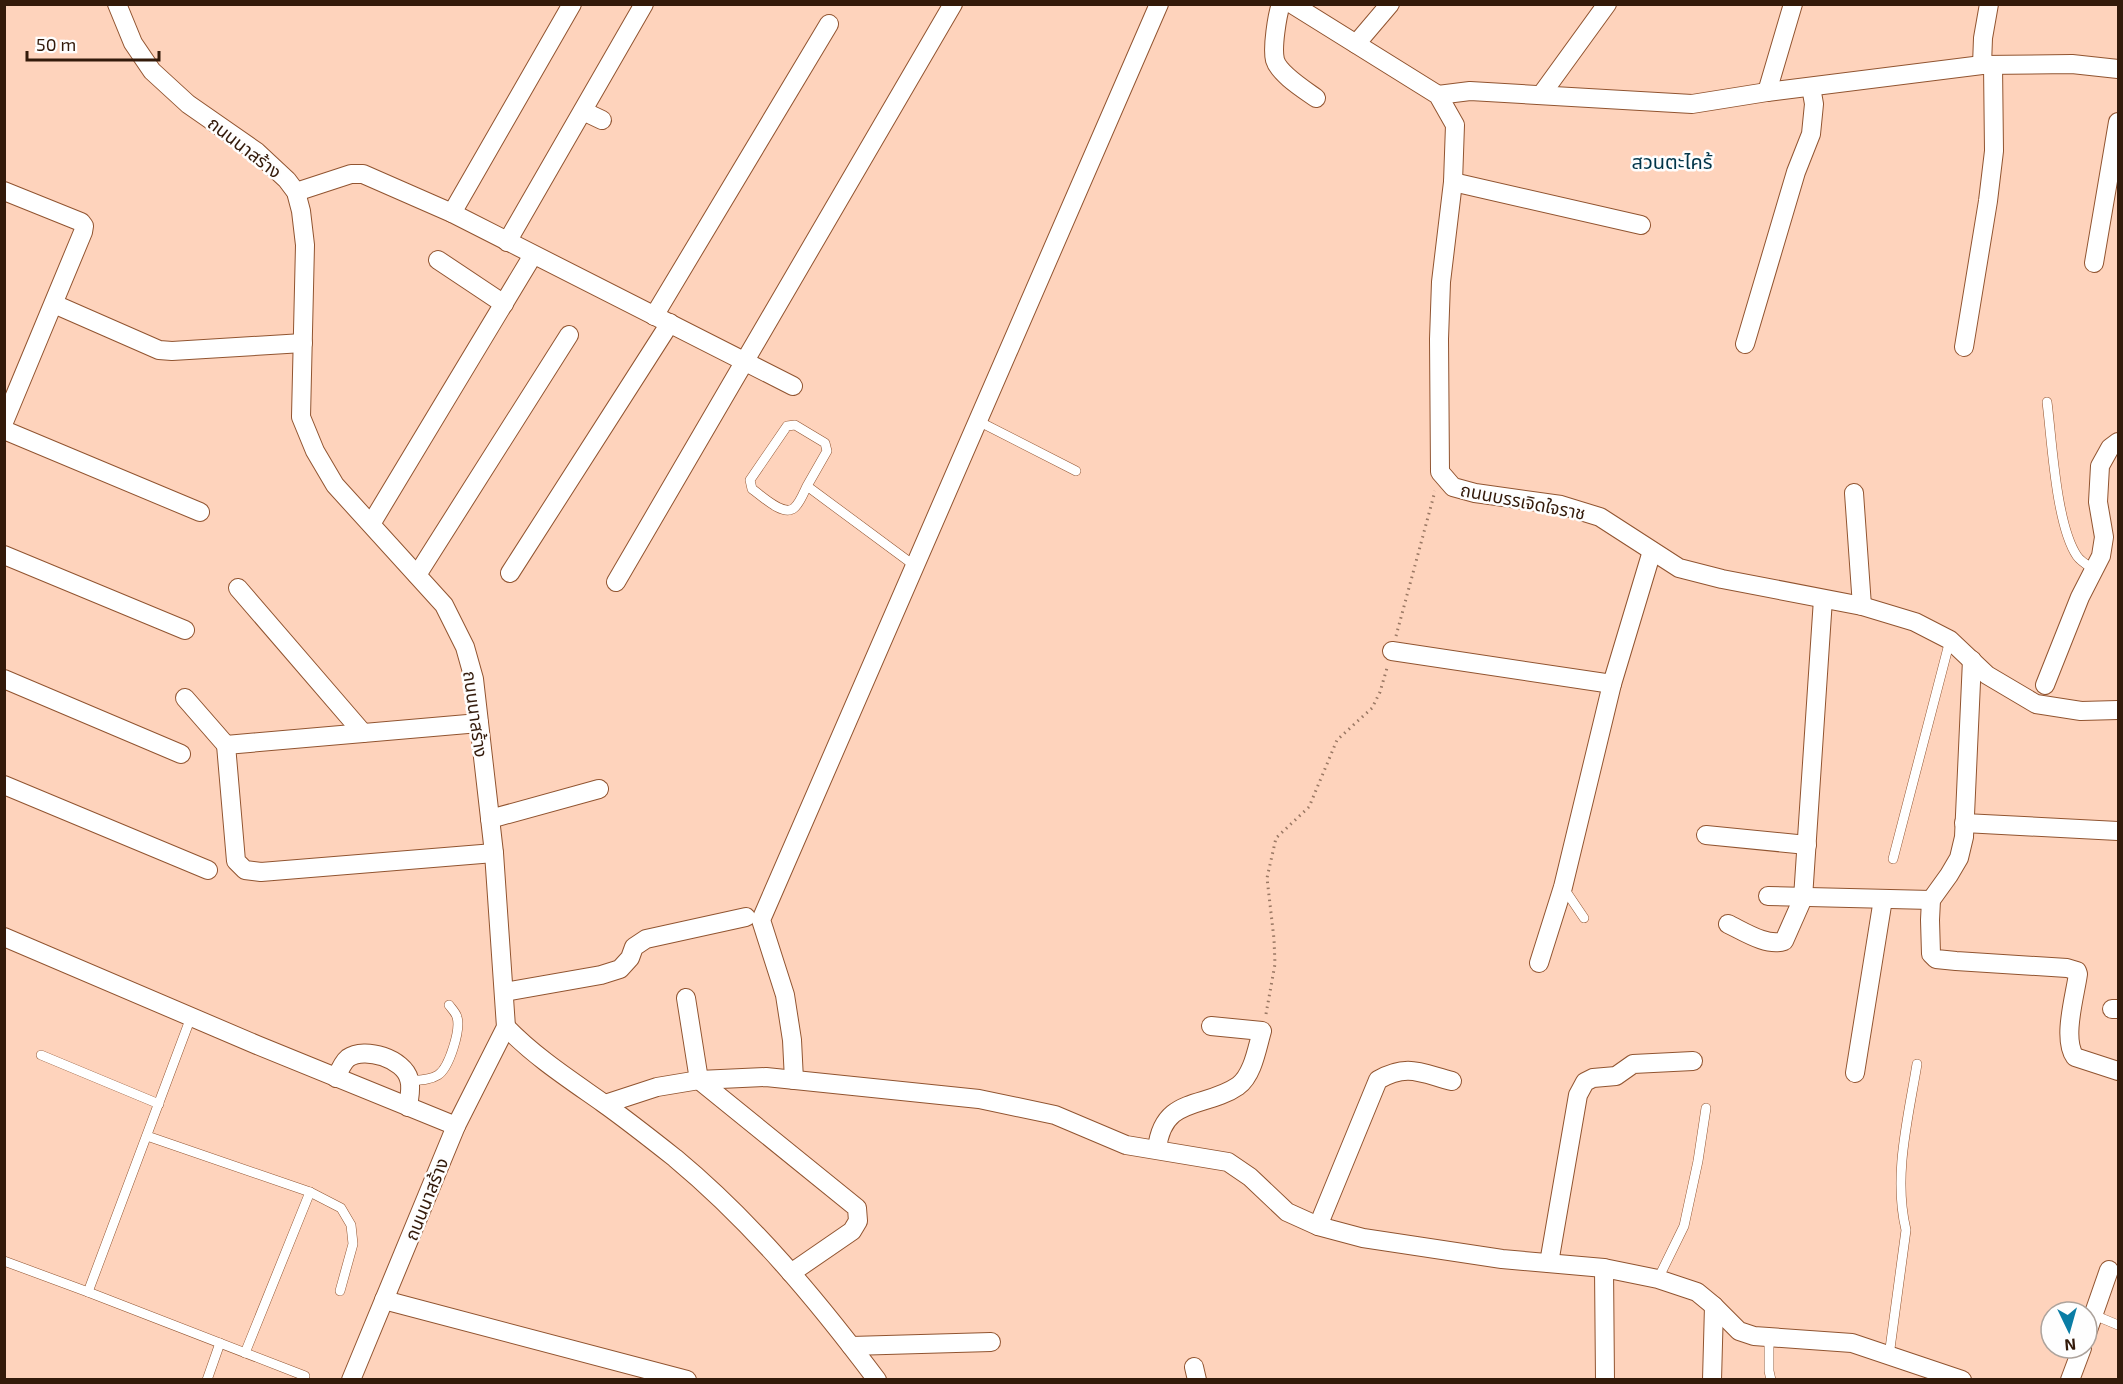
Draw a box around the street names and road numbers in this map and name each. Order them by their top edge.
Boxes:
street label: ถนนนาสร้าง [204,111,286,183]
street label: ถนนบรรเจิดใจราช [1459,478,1587,524]
street label: ถนนนาสร้าง [459,669,493,759]
street label: ถนนนาสร้าง [399,1154,453,1244]

